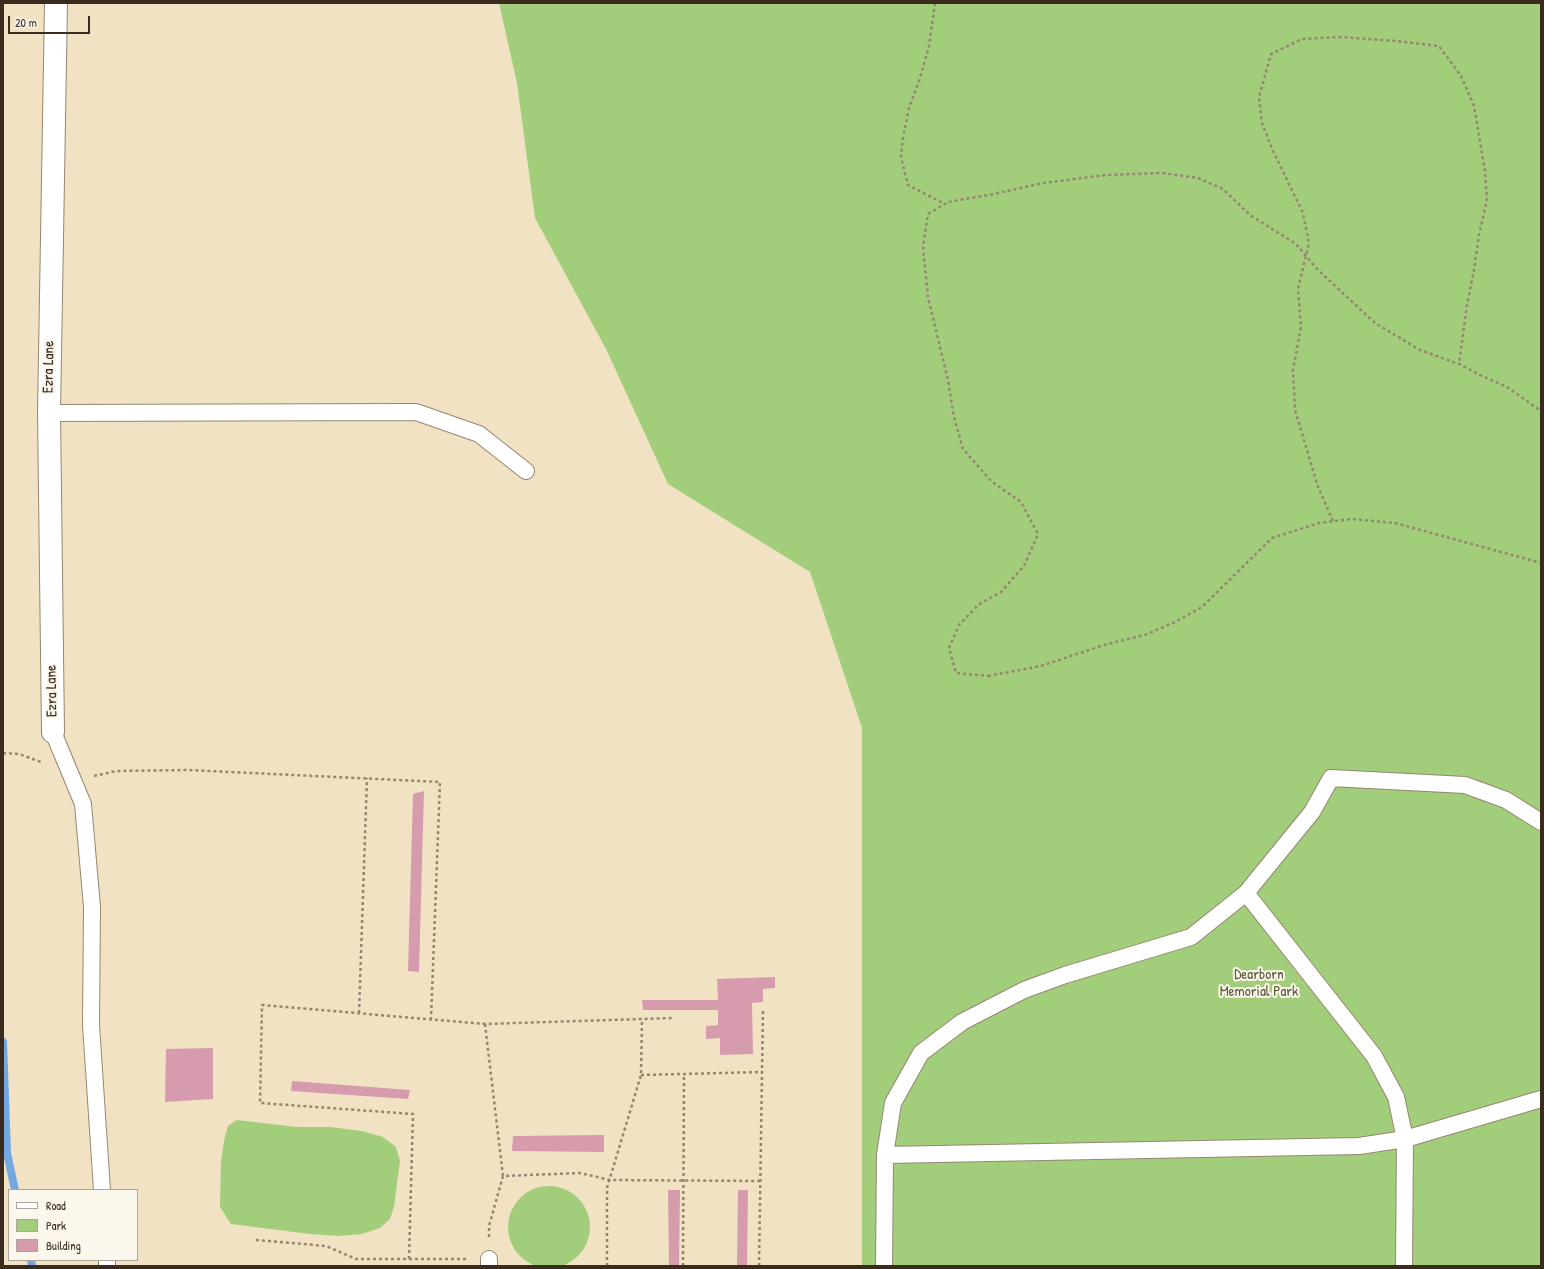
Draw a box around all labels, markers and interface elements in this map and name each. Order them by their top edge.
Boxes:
scale bar [10,8,92,34]
text: 20 m [15,14,37,31]
street label: Ezra Lane [40,341,58,393]
street label: Ezra Lane [43,665,61,717]
park label: Dearborn Memorial Park [1220,966,1298,1001]
legend [8,1189,138,1261]
text: Road [46,1197,66,1214]
text: Park [46,1217,66,1234]
text: Building [46,1237,81,1254]

